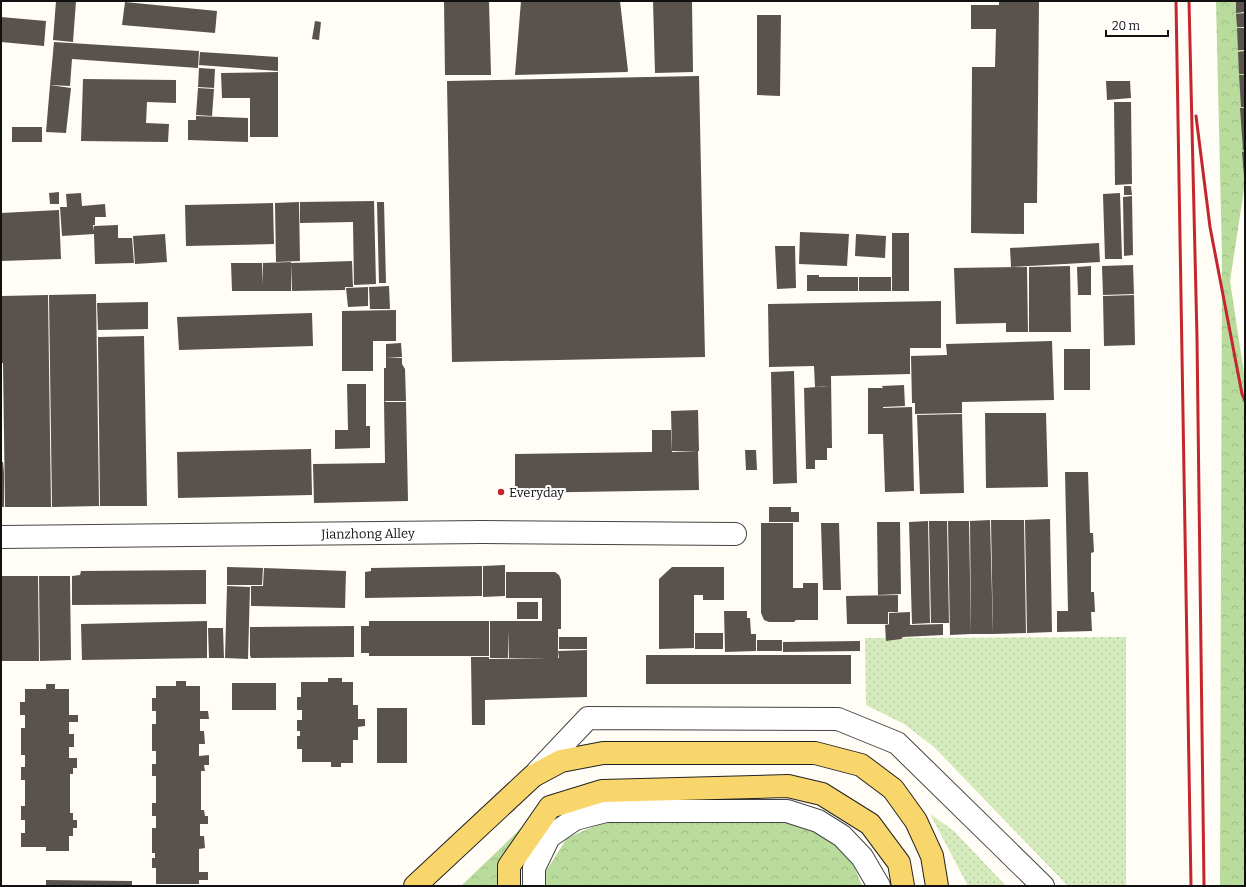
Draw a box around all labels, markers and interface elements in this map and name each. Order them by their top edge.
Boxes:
scale bar [1106,12,1168,38]
text: 20 m [1112,19,1141,33]
place label: Everyday [509,485,564,500]
marker: Everyday [496,487,506,497]
street label: Jianzhong Alley [320,525,415,541]

